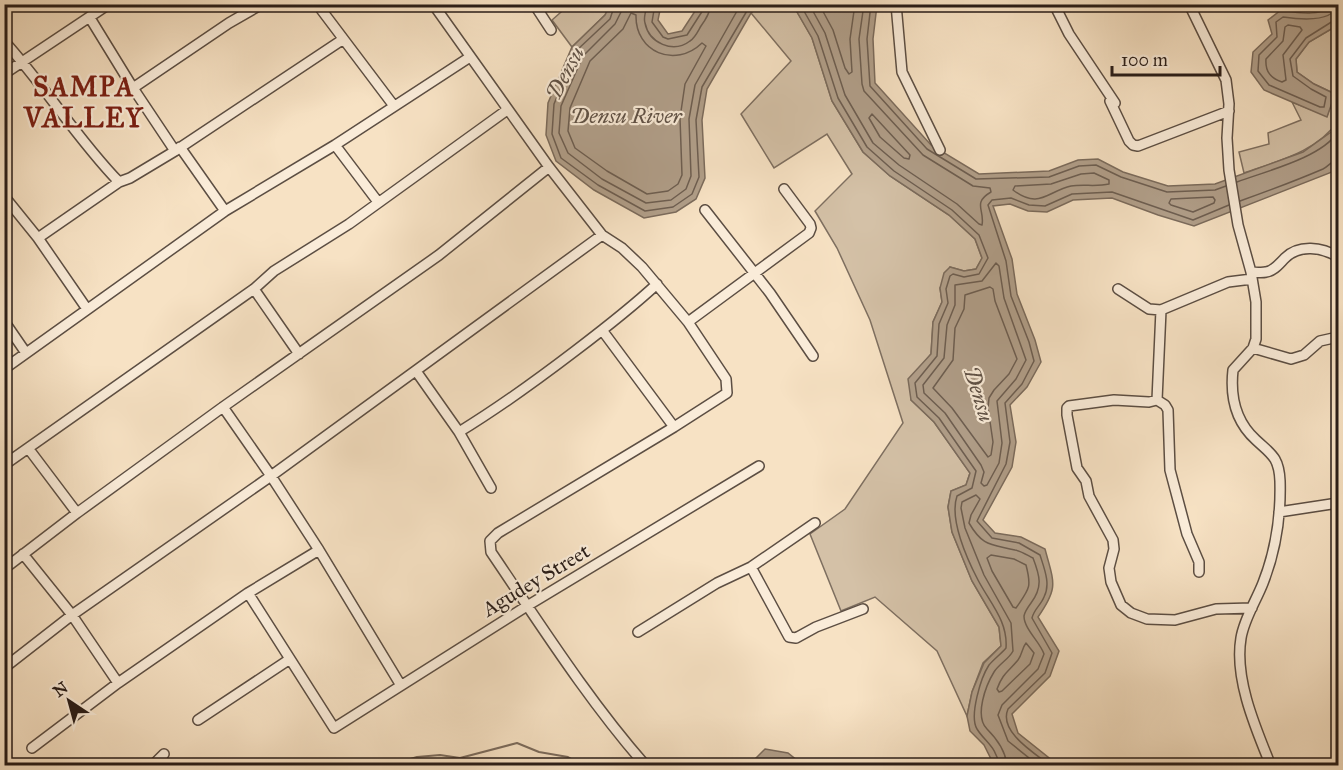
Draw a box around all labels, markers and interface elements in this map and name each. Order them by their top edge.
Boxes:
scale bar [1112,39,1220,77]
water label: Densu [540,42,590,104]
text: 100 m [1121,49,1168,71]
district label: SAMPA VALLEY [23,70,145,134]
water label: Densu River [570,102,683,129]
water label: Densu [958,363,1000,425]
street label: Agudey Street [477,537,595,623]
north arrow [39,671,99,731]
text: N [49,677,72,701]

